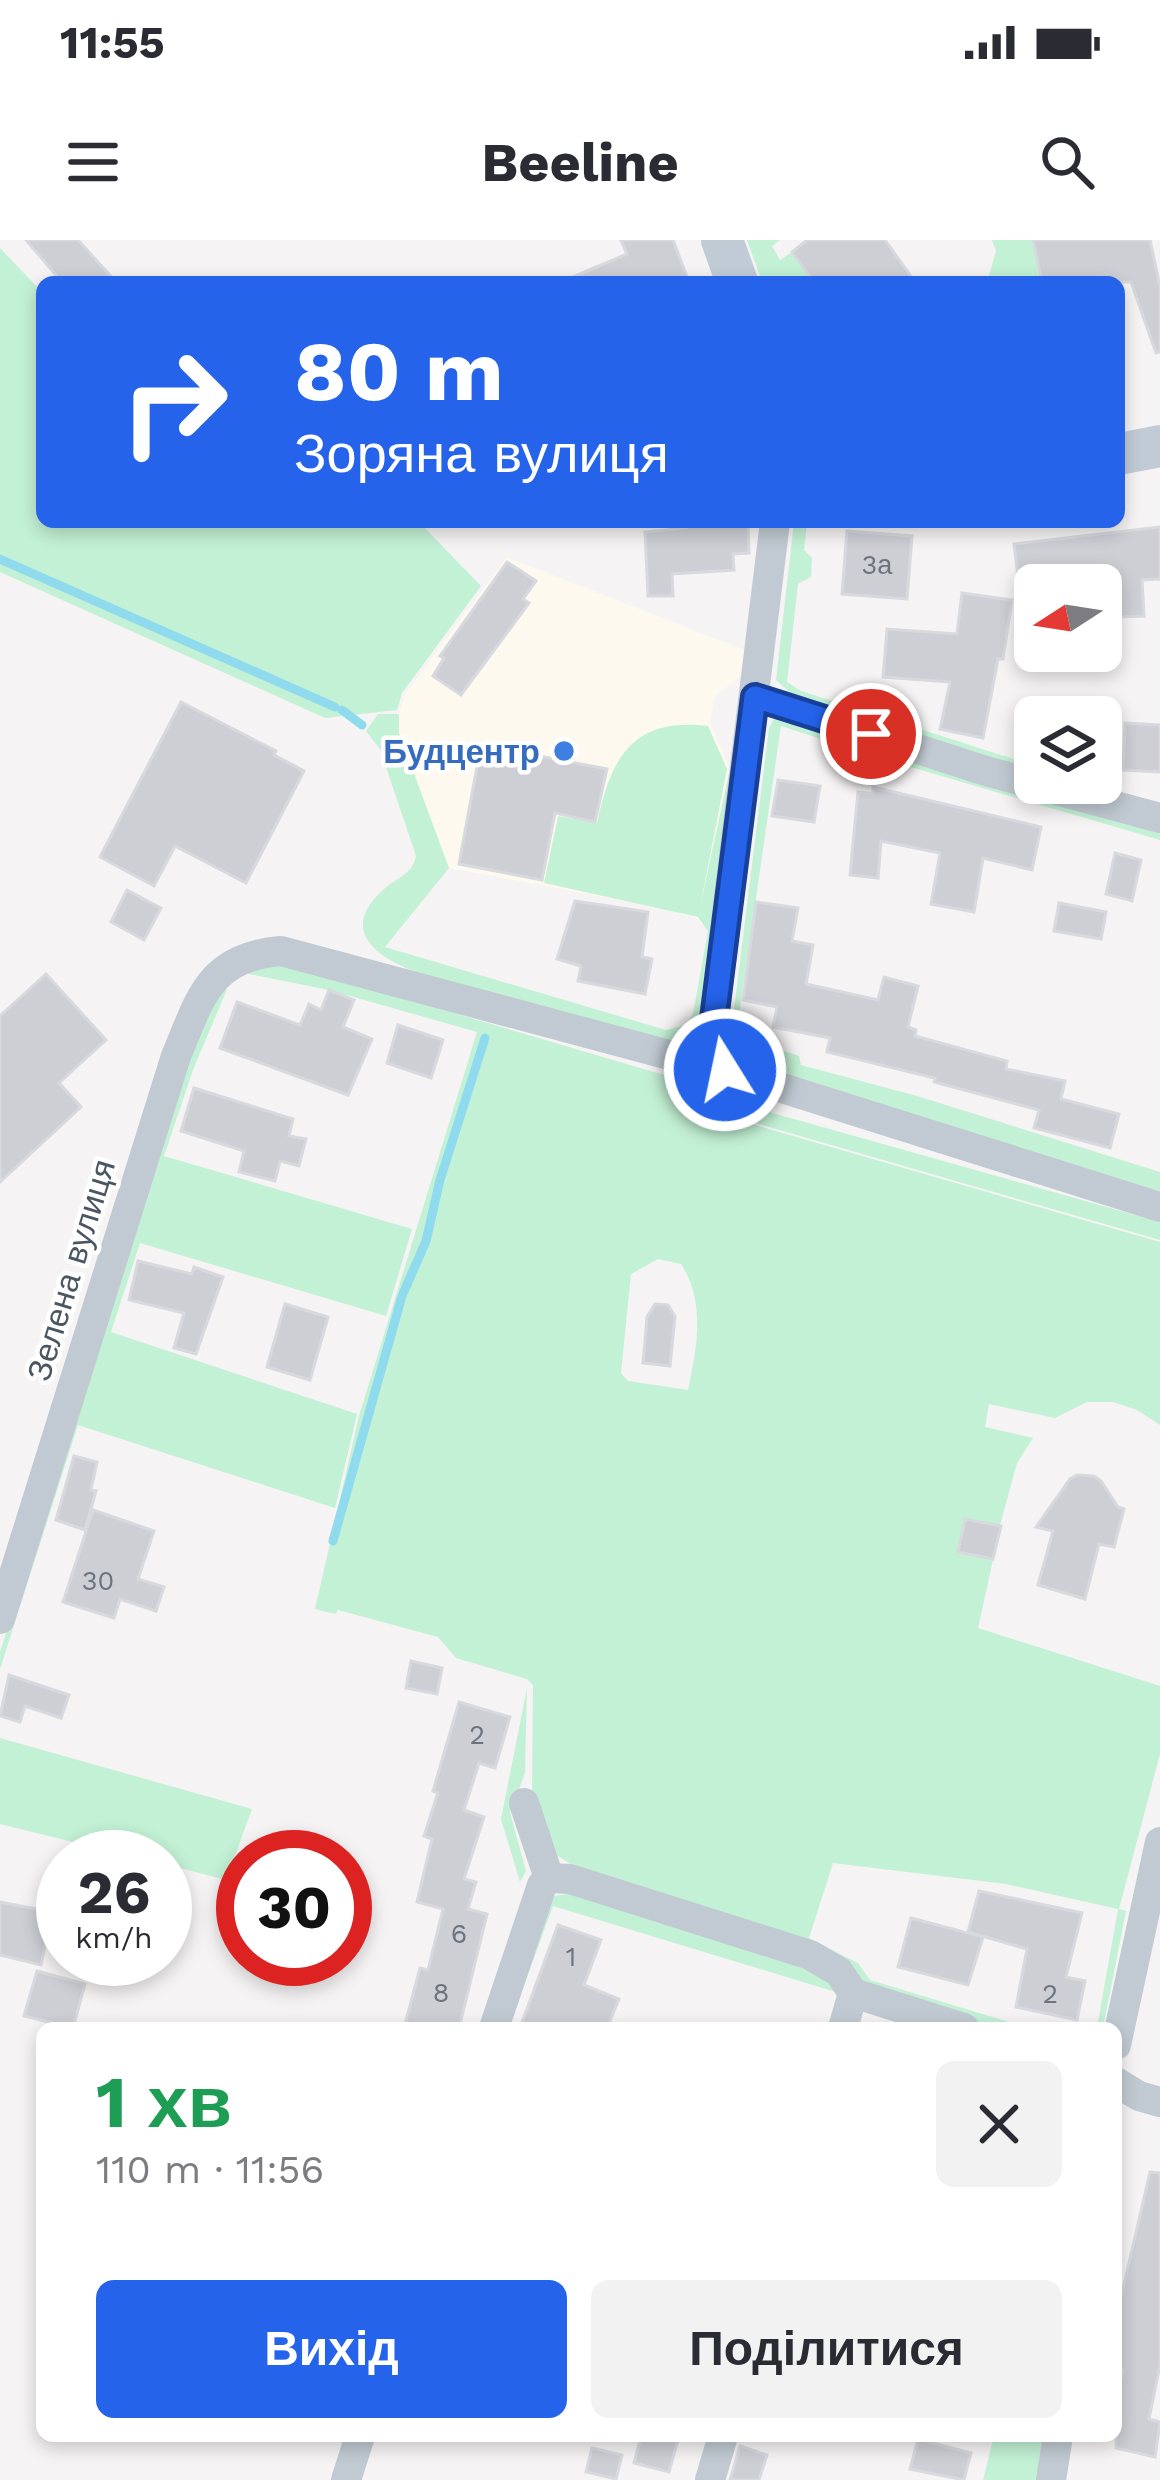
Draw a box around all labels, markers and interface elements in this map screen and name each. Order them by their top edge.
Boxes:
text: 11:55 [60,16,165,69]
icon: menu [60,129,126,195]
icon: search [1034,129,1100,195]
text: Beeline [481,131,679,194]
text: 80 m [294,322,504,420]
icon: right [96,324,252,480]
text: Зоряна вулиця [294,422,669,485]
house number: 3а [862,549,893,581]
north arrow [1014,564,1122,672]
map controls [1014,564,1122,804]
pin [820,683,922,785]
button: layers [1014,696,1122,804]
icon: arrive [838,701,904,767]
place label: Будцентр [383,732,540,771]
marker: Будцентр [551,738,577,764]
position arrow [662,1007,788,1133]
street label: Зелена вулиця [19,1154,123,1386]
house number: 30 [82,1565,114,1597]
house number: 2 [469,1719,485,1751]
speed limit sign: 30 [216,1830,372,1986]
text: 26 [78,1857,150,1928]
house number: 6 [451,1918,467,1950]
text: km/h [75,1920,153,1955]
house number: 1 [566,1941,576,1973]
house number: 8 [433,1977,449,2009]
house number: 2 [1042,1978,1058,2010]
text: 1 хв [96,2060,232,2144]
button: close [936,2061,1062,2187]
text: 110 m · 11:56 [96,2147,324,2192]
button: Вихід [96,2280,567,2418]
button: Поділитися [591,2280,1062,2418]

